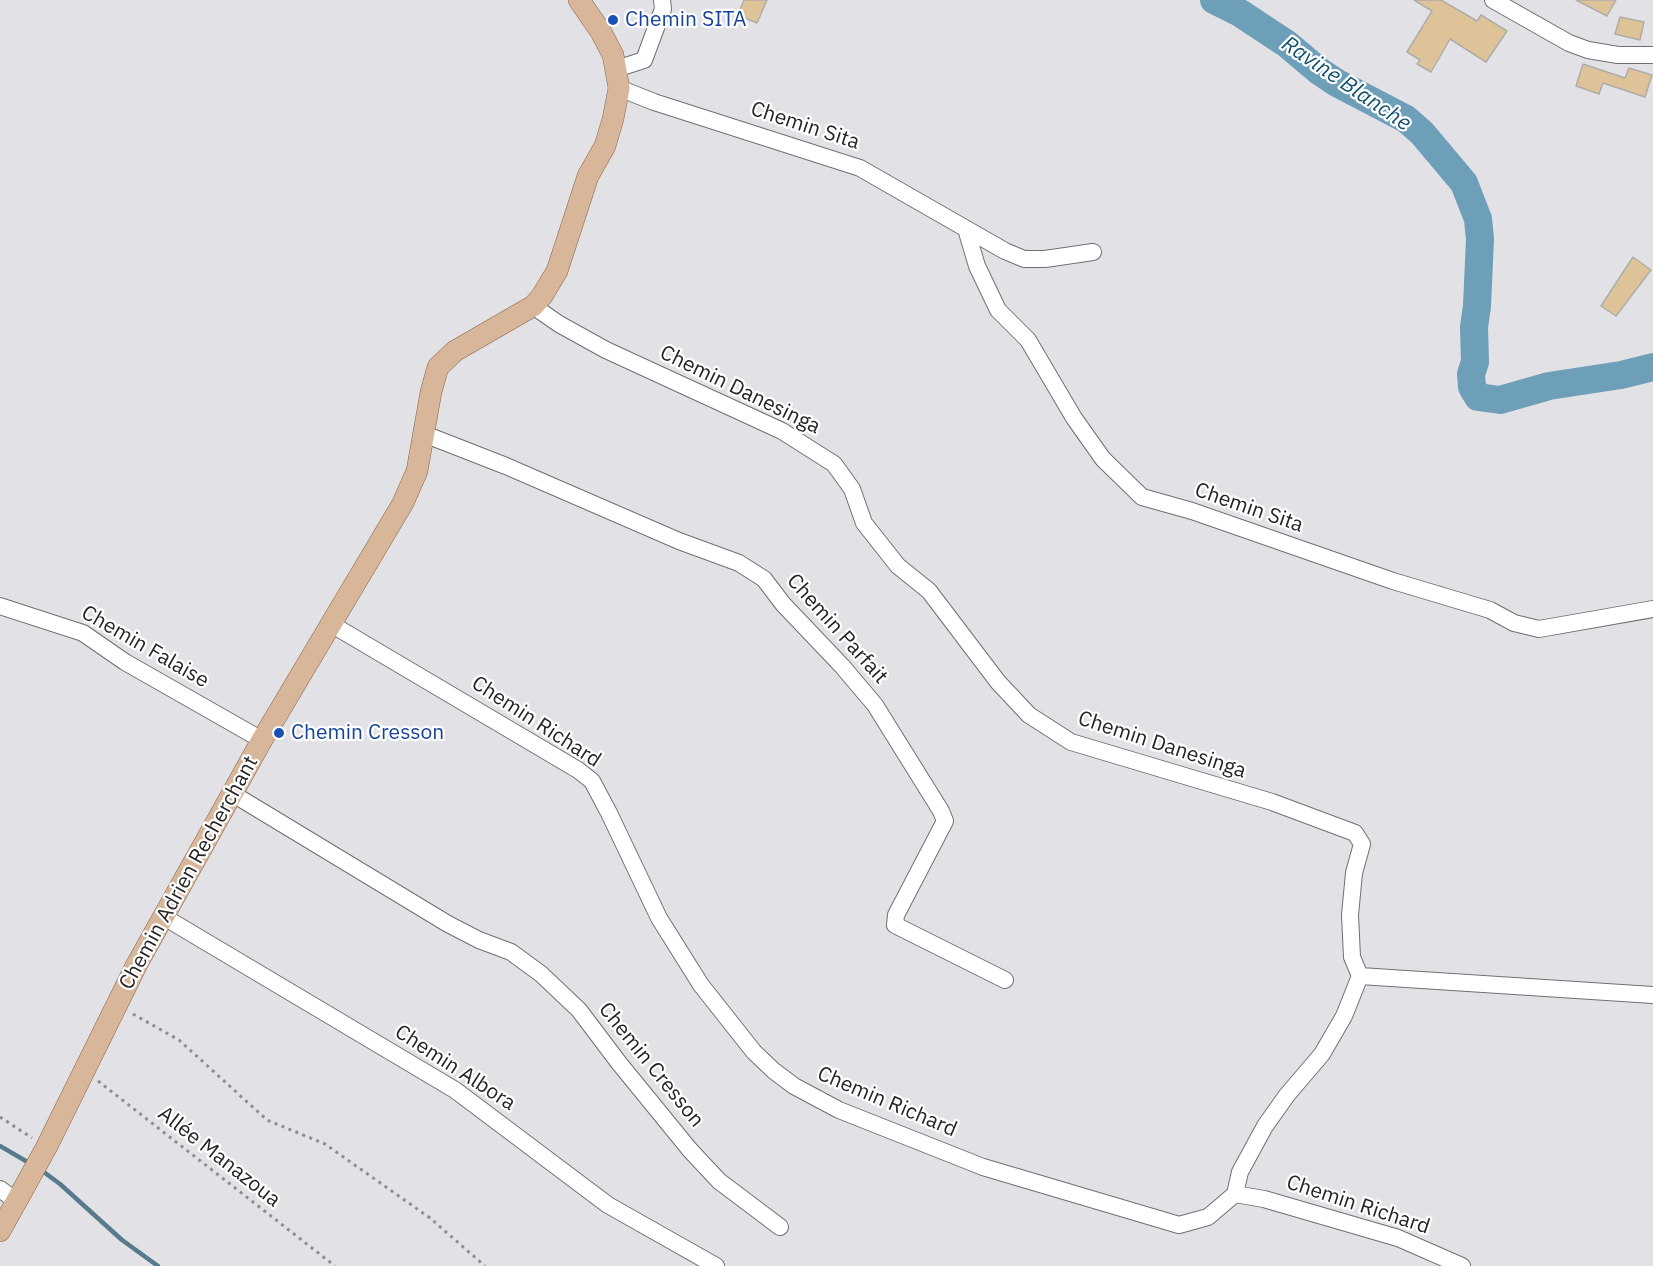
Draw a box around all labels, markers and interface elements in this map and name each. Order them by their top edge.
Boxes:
place label: Chemin SITA [625,7,747,33]
marker: Chemin SITA [606,13,620,27]
water label: Ravine Blanche [1276,31,1416,137]
street label: Chemin Sita [747,97,863,155]
street label: Chemin Danesinga [656,340,824,440]
street label: Chemin Sita [1191,478,1307,538]
street label: Chemin Parfait [781,569,893,689]
street label: Chemin Falaise [77,600,213,694]
street label: Chemin Richard [467,671,605,773]
street label: Chemin Danesinga [1075,706,1249,784]
place label: Chemin Cresson [291,720,444,746]
marker: Chemin Cresson [272,726,286,740]
street label: Chemin Adrien Recherchant [114,752,264,994]
street label: Chemin Cresson [593,998,709,1132]
street label: Chemin Albora [390,1020,520,1116]
street label: Chemin Richard [813,1061,961,1143]
street label: Allée Manazoua [153,1101,285,1213]
street label: Chemin Richard [1283,1170,1433,1240]

